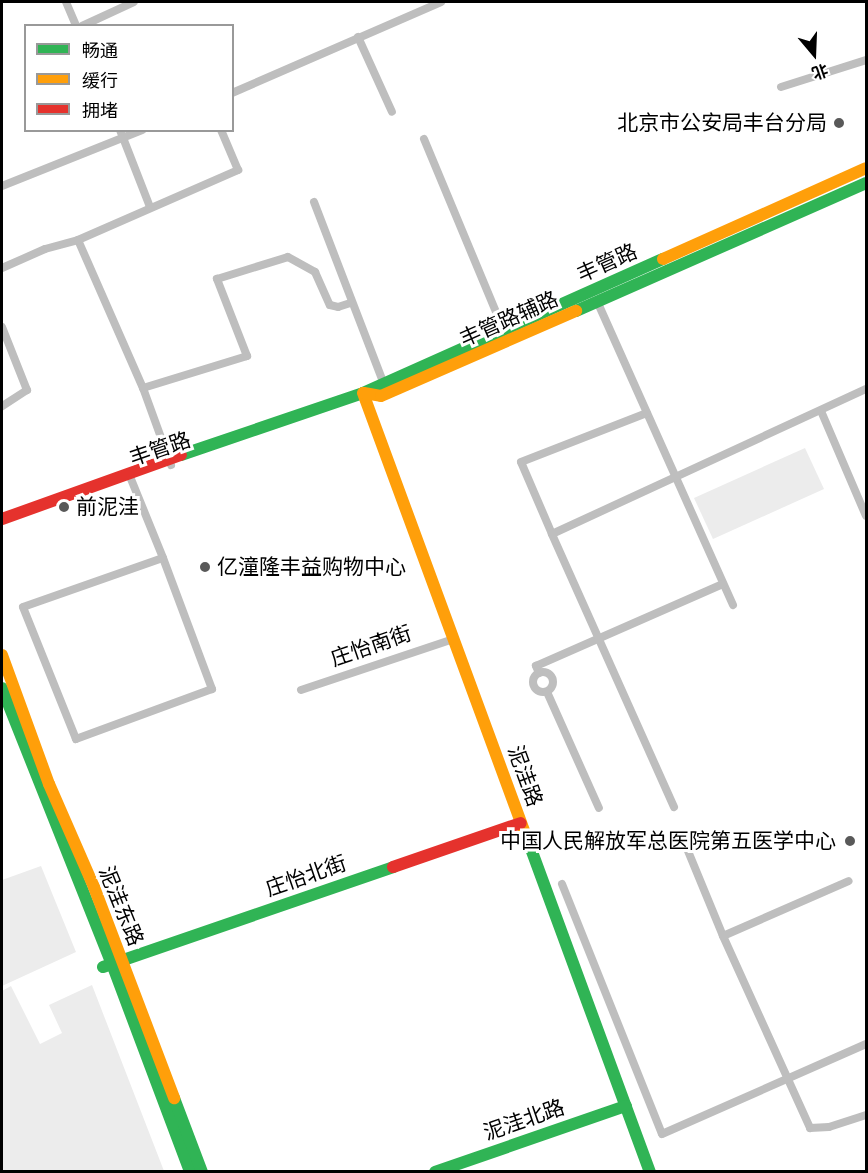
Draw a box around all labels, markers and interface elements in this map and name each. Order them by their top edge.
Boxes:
legend [24,24,234,132]
north arrow [784,24,844,84]
text: 畅通 [82,40,118,61]
text: 北 [809,60,831,83]
text: 缓行 [82,70,118,91]
text: 拥堵 [82,100,118,121]
place label: 北京市公安局丰台分局 [617,110,827,136]
marker: 北京市公安局丰台分局 [832,116,846,130]
street label: 丰管路 [573,239,641,287]
street label: 丰管路辅路 [456,286,562,352]
street label: 丰管路 [126,427,194,471]
place label: 前泥洼 [76,494,139,520]
marker: 前泥洼 [57,500,71,514]
place label: 亿潼隆丰益购物中心 [217,554,406,580]
marker: 亿潼隆丰益购物中心 [198,560,212,574]
street label: 庄怡南街 [327,620,415,672]
street label: 泥洼路 [502,742,548,810]
place label: 中国人民解放军总医院第五医学中心 [500,828,836,854]
marker: 中国人民解放军总医院第五医学中心 [841,832,859,850]
street label: 庄怡北街 [262,850,350,902]
street label: 泥洼东路 [94,862,148,950]
street label: 泥洼北路 [480,1094,568,1146]

